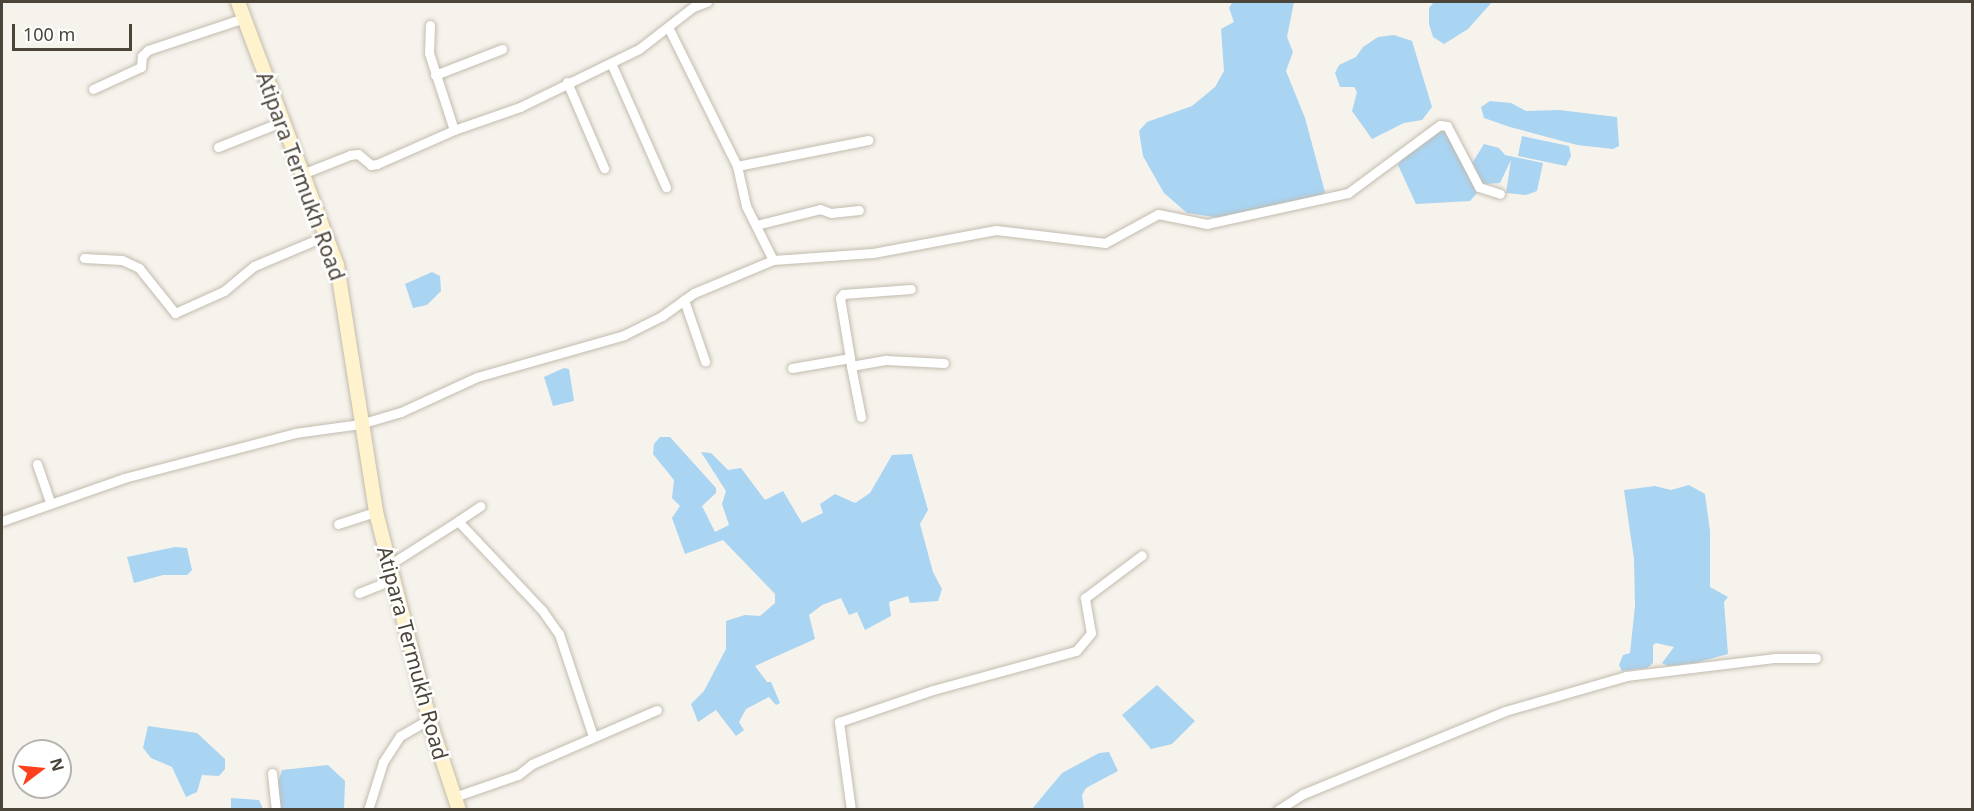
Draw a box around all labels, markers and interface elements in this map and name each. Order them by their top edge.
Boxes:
scale bar [15,12,135,50]
text: 100 m [23,22,75,46]
street label: Atipara Termukh Road [252,68,350,284]
street label: Atipara Termukh Road [372,543,454,763]
north arrow [12,739,72,799]
text: N [45,755,70,774]

